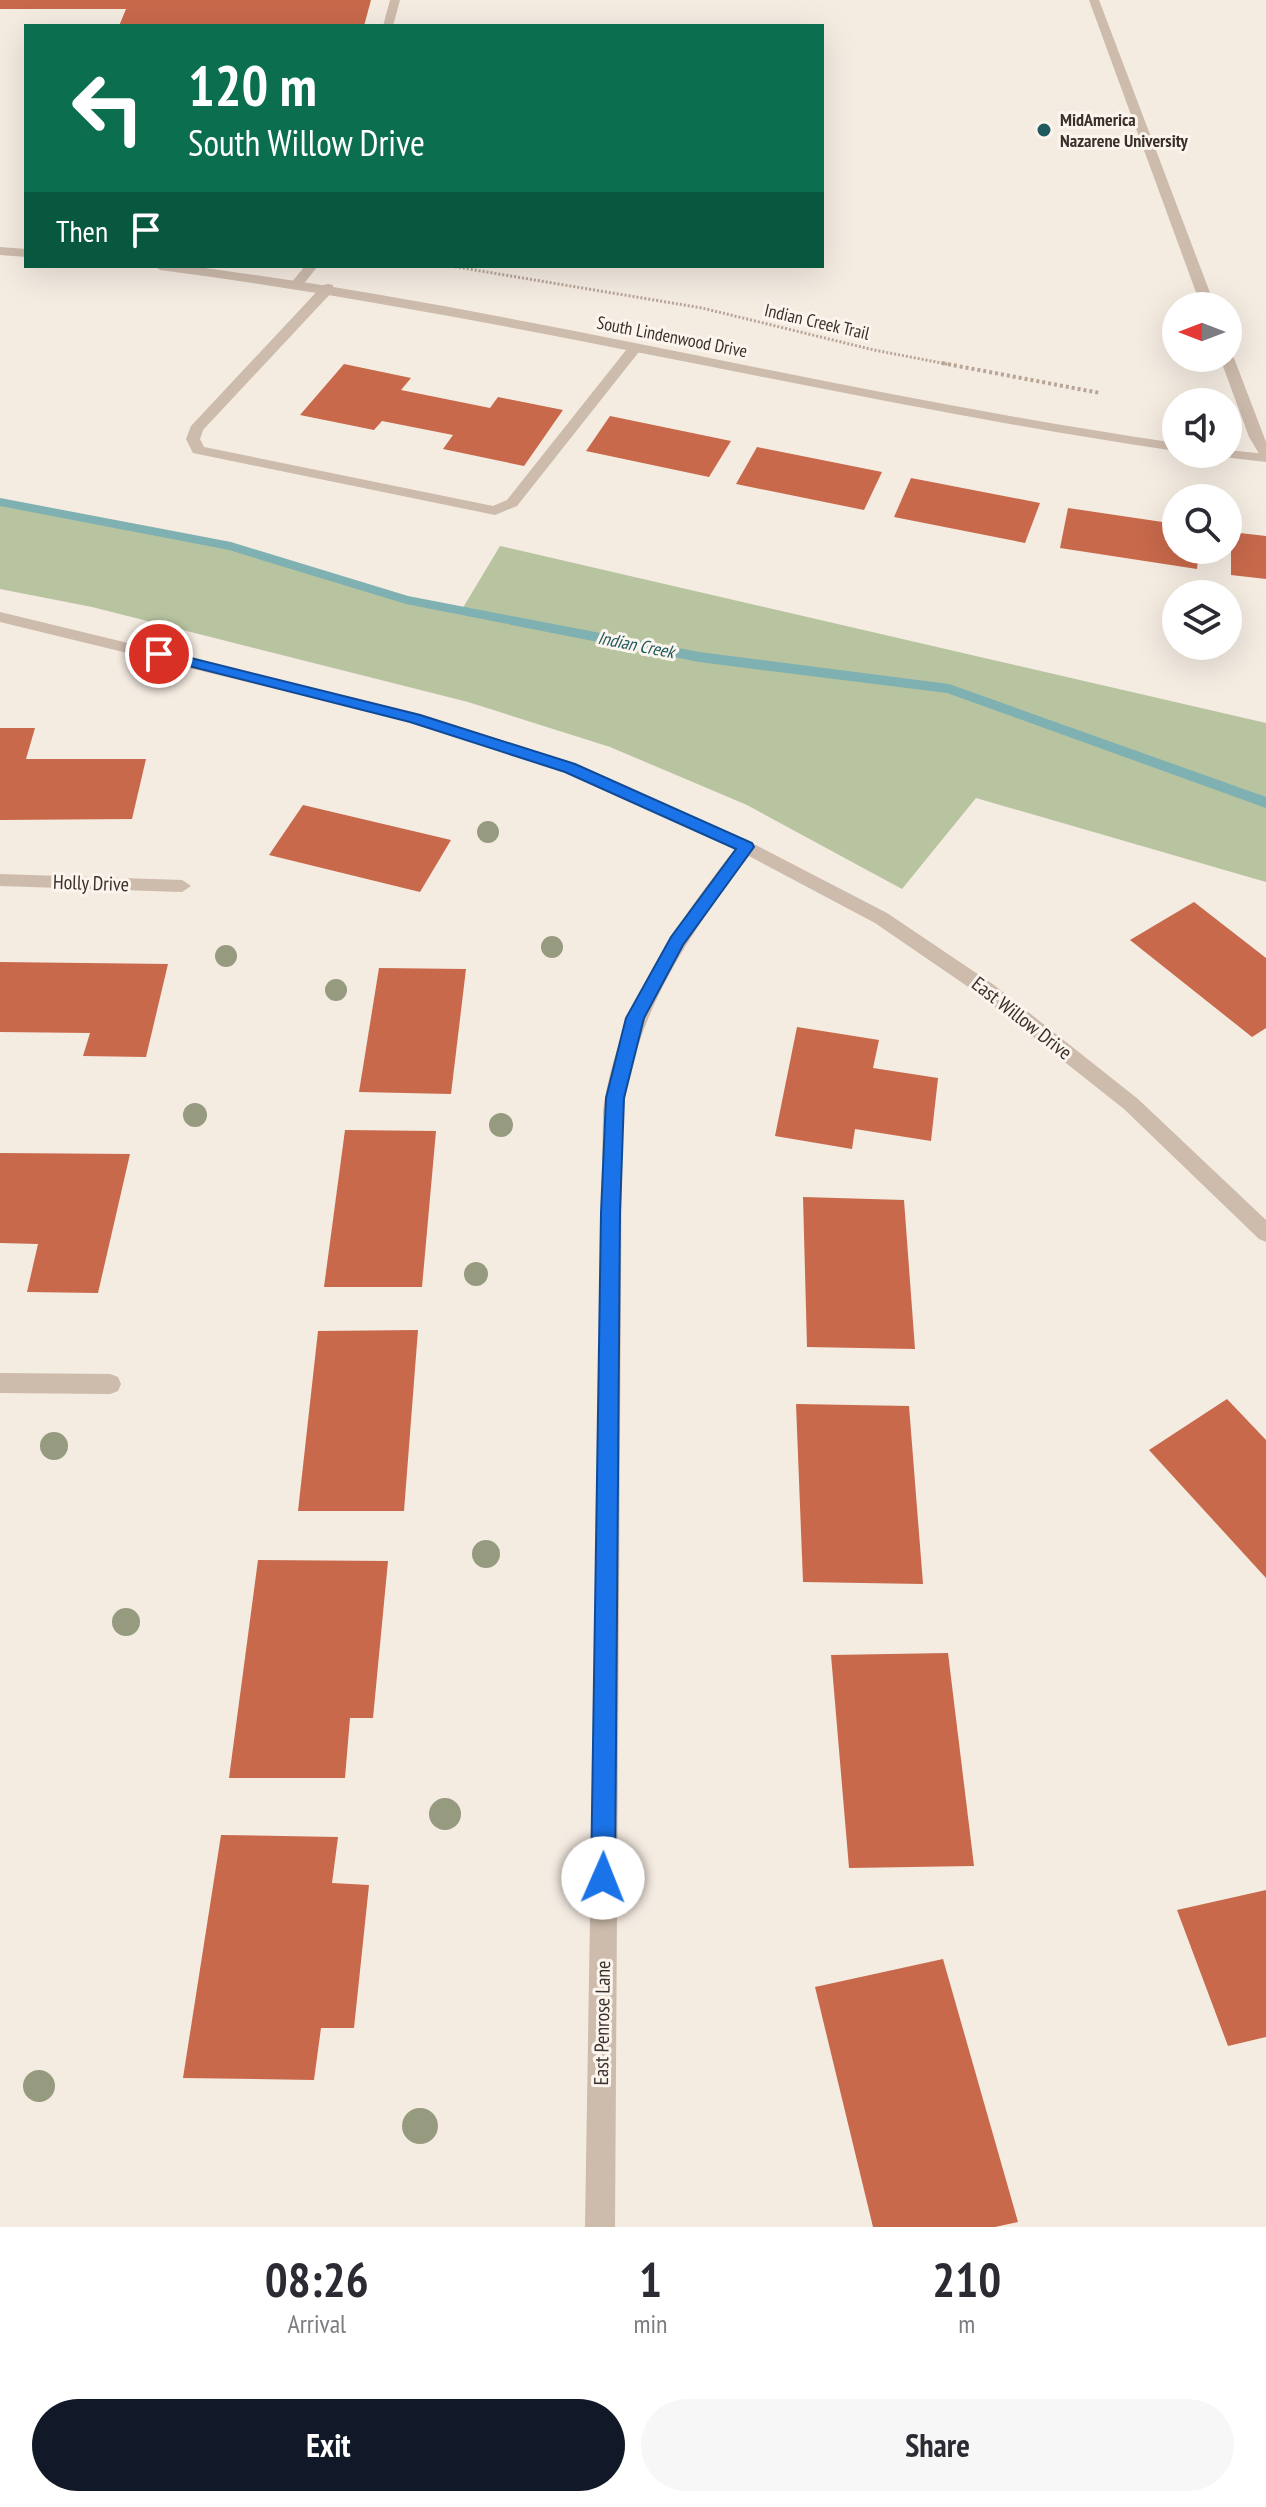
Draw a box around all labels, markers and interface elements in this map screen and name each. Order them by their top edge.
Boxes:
text: 120 m [188,49,317,121]
icon: left [56,56,160,160]
place label: MidAmerica Nazarene University [1060,108,1189,152]
text: South Willow Drive [188,119,425,166]
marker: MidAmerica Nazarene University [1035,121,1053,139]
icon: arrive [124,208,168,252]
text: Then [56,211,108,250]
north arrow [1162,292,1242,372]
map controls [1162,292,1242,660]
street label: Indian Creek Trail [762,298,873,345]
street label: South Lindenwood Drive [595,311,749,362]
button: sound [1162,388,1242,468]
button: search [1162,484,1242,564]
button: layers [1162,580,1242,660]
pin [125,620,193,688]
water label: Indian Creek [596,626,678,664]
icon: arrive [137,632,181,676]
street label: Holly Drive [52,869,130,897]
street label: East Willow Drive [967,971,1077,1065]
position arrow [561,1836,645,1920]
street label: East Penrose Lane [588,1960,616,2086]
text: 08:26 [265,2248,369,2310]
text: 1 [639,2248,662,2310]
text: 210 [932,2248,1001,2310]
text: Arrival [287,2307,346,2340]
text: min [633,2307,667,2340]
text: m [958,2307,975,2340]
button: Exit [32,2399,625,2491]
button: Share [641,2399,1234,2491]

